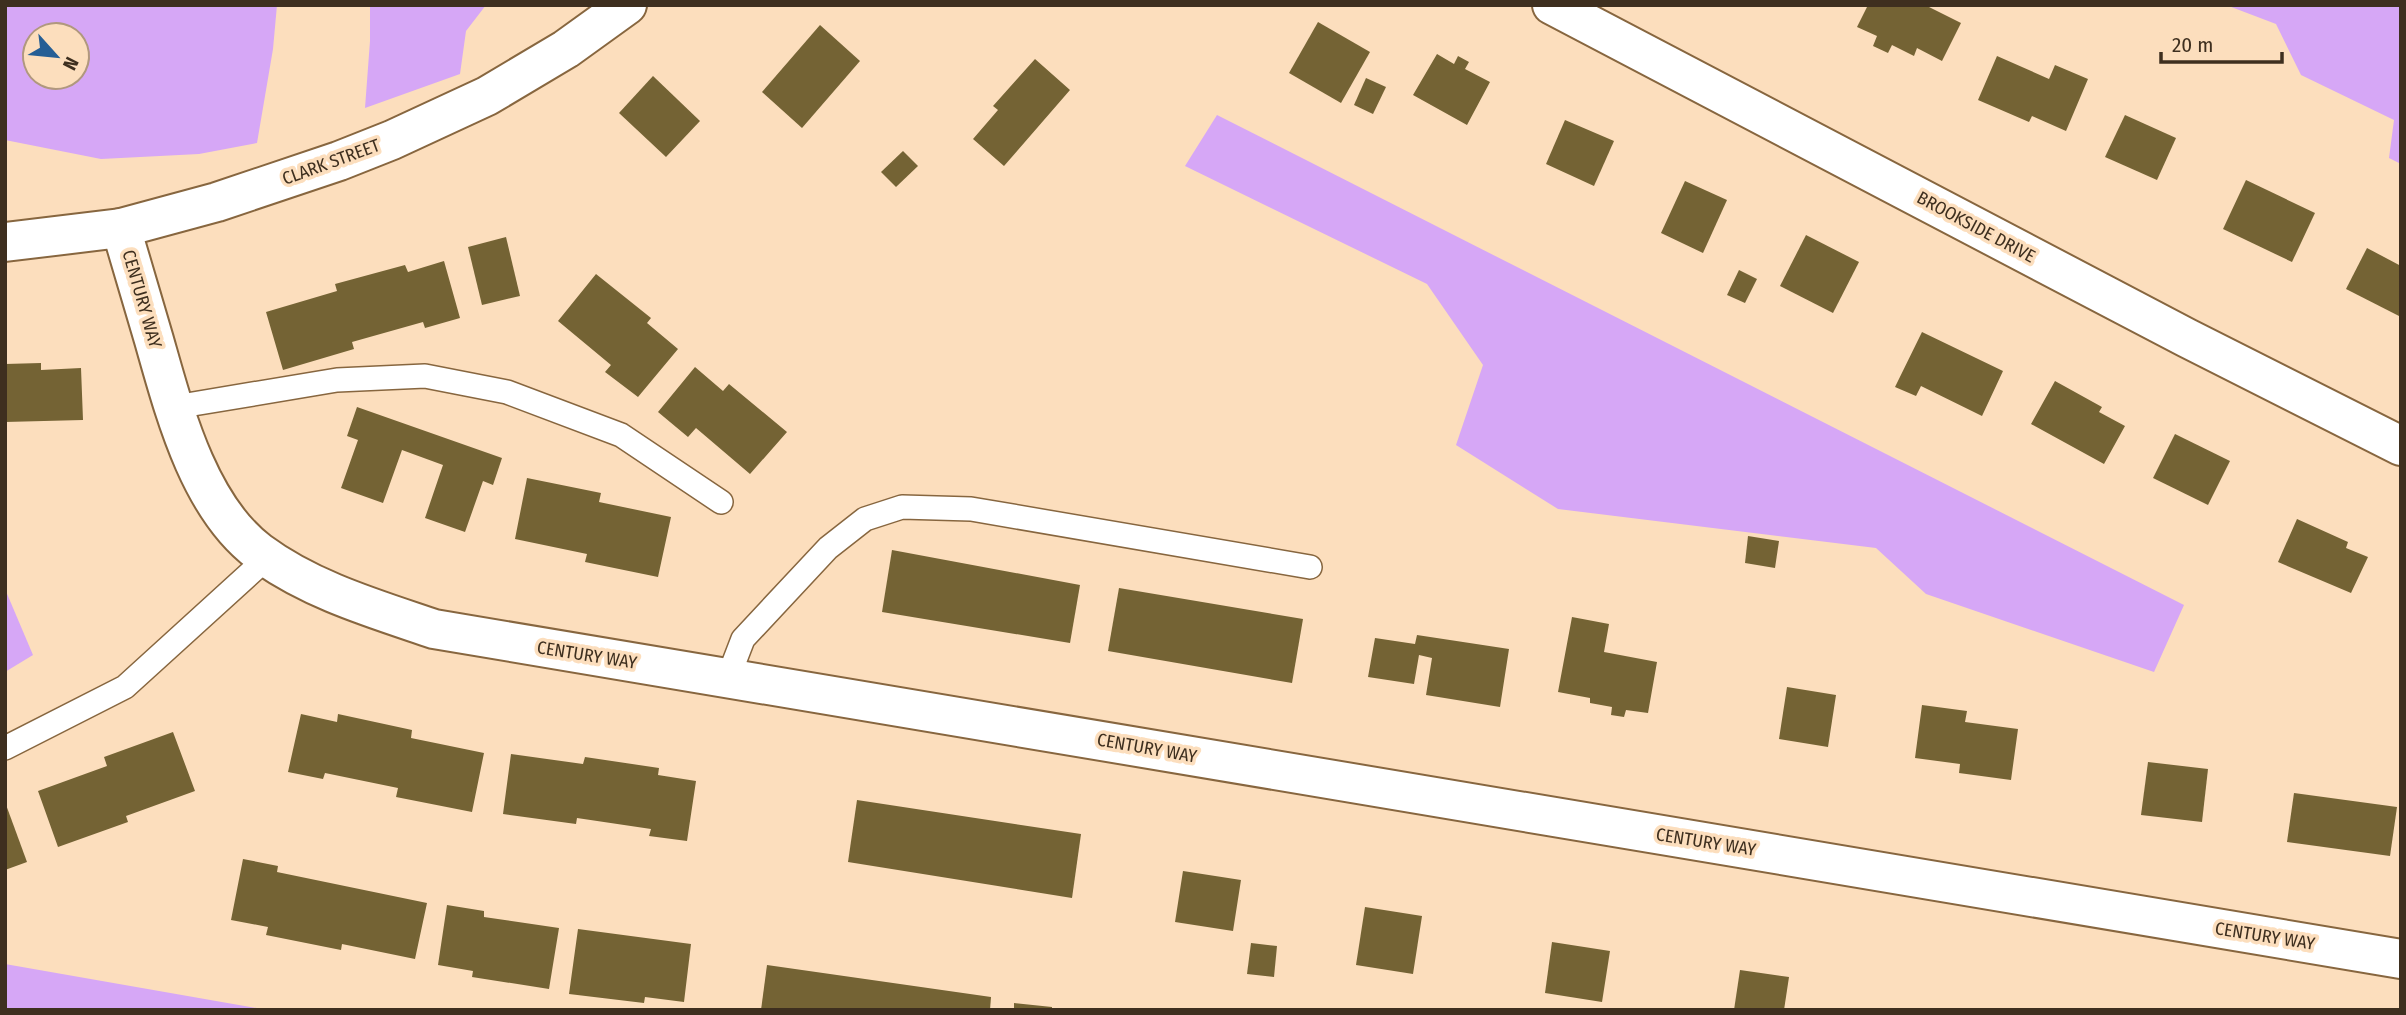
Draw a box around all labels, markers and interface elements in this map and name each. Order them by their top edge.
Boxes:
north arrow [21,21,91,91]
scale bar [2161,21,2282,65]
text: 20 m [2172,32,2213,58]
text: N [58,53,84,74]
street label: CLARK STREET [279,134,383,190]
street label: BROOKSIDE DRIVE [1913,187,2039,267]
street label: CENTURY WAY [118,247,167,351]
street label: CENTURY WAY [535,636,639,674]
street label: CENTURY WAY [1095,728,1199,768]
street label: CENTURY WAY [1654,823,1758,861]
street label: CENTURY WAY [2213,917,2317,955]

